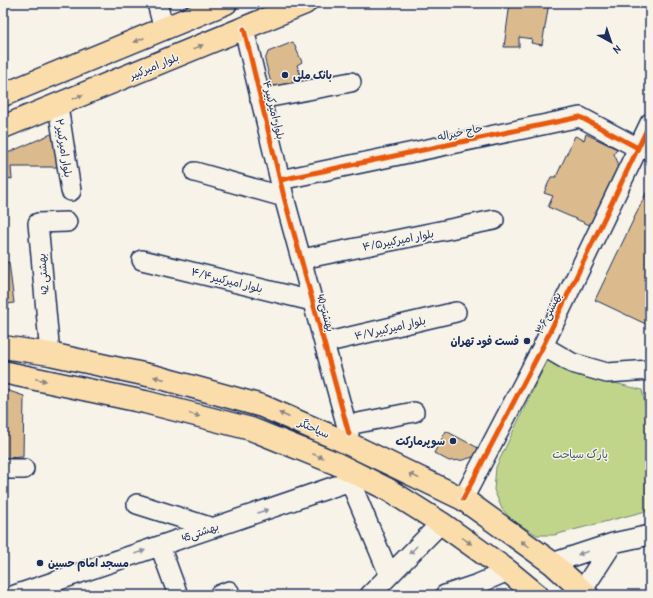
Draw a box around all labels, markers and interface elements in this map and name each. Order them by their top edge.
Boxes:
north arrow [591,22,631,62]
one-way arrow [132,37,144,43]
text: N [611,42,624,57]
one-way arrow [193,44,205,50]
street label: بلوار امیرکبیر [126,50,181,84]
place label: بانک ملی [293,68,332,83]
marker: بانک ملی [280,70,290,80]
street label: ۴بلوار امیرکبیر [259,79,288,141]
one-way arrow [73,94,84,100]
street label: ۲بلوار امیرکبیر [51,118,76,179]
street label: حاج خیراله [436,120,484,145]
street label: بلوار امیرکبیر۴/۵ [361,226,435,255]
street label: 42 بهشتی [34,253,53,295]
street label: بلوار امیرکبیر۴/۴ [190,264,264,297]
street label: بهشتی۳۶ [532,290,565,337]
street label: 40بهشتی [313,293,338,334]
street label: بلوار امیرکبیر۴/۷ [353,313,427,344]
place label: فست فود تهران [450,334,519,349]
marker: فست فود تهران [522,336,532,346]
one-way arrow [153,375,165,381]
one-way arrow [35,377,47,383]
one-way arrow [189,412,201,418]
one-way arrow [278,412,289,418]
street label: سیاحتگر [295,414,332,441]
place label: سوپرمارکت [396,434,445,449]
marker: سوپرمارکت [448,436,458,446]
park label: پارک سیاحت [552,447,608,461]
one-way arrow [313,453,325,459]
one-way arrow [409,473,420,479]
one-way arrow [257,507,269,513]
street label: بهشتی45 [180,519,221,546]
one-way arrow [462,537,472,545]
one-way arrow [519,540,530,548]
one-way arrow [408,545,418,555]
one-way arrow [134,549,146,555]
one-way arrow [576,550,588,556]
place label: مسجد امام حسین [48,556,129,572]
marker: مسجد امام حسین [35,558,45,568]

